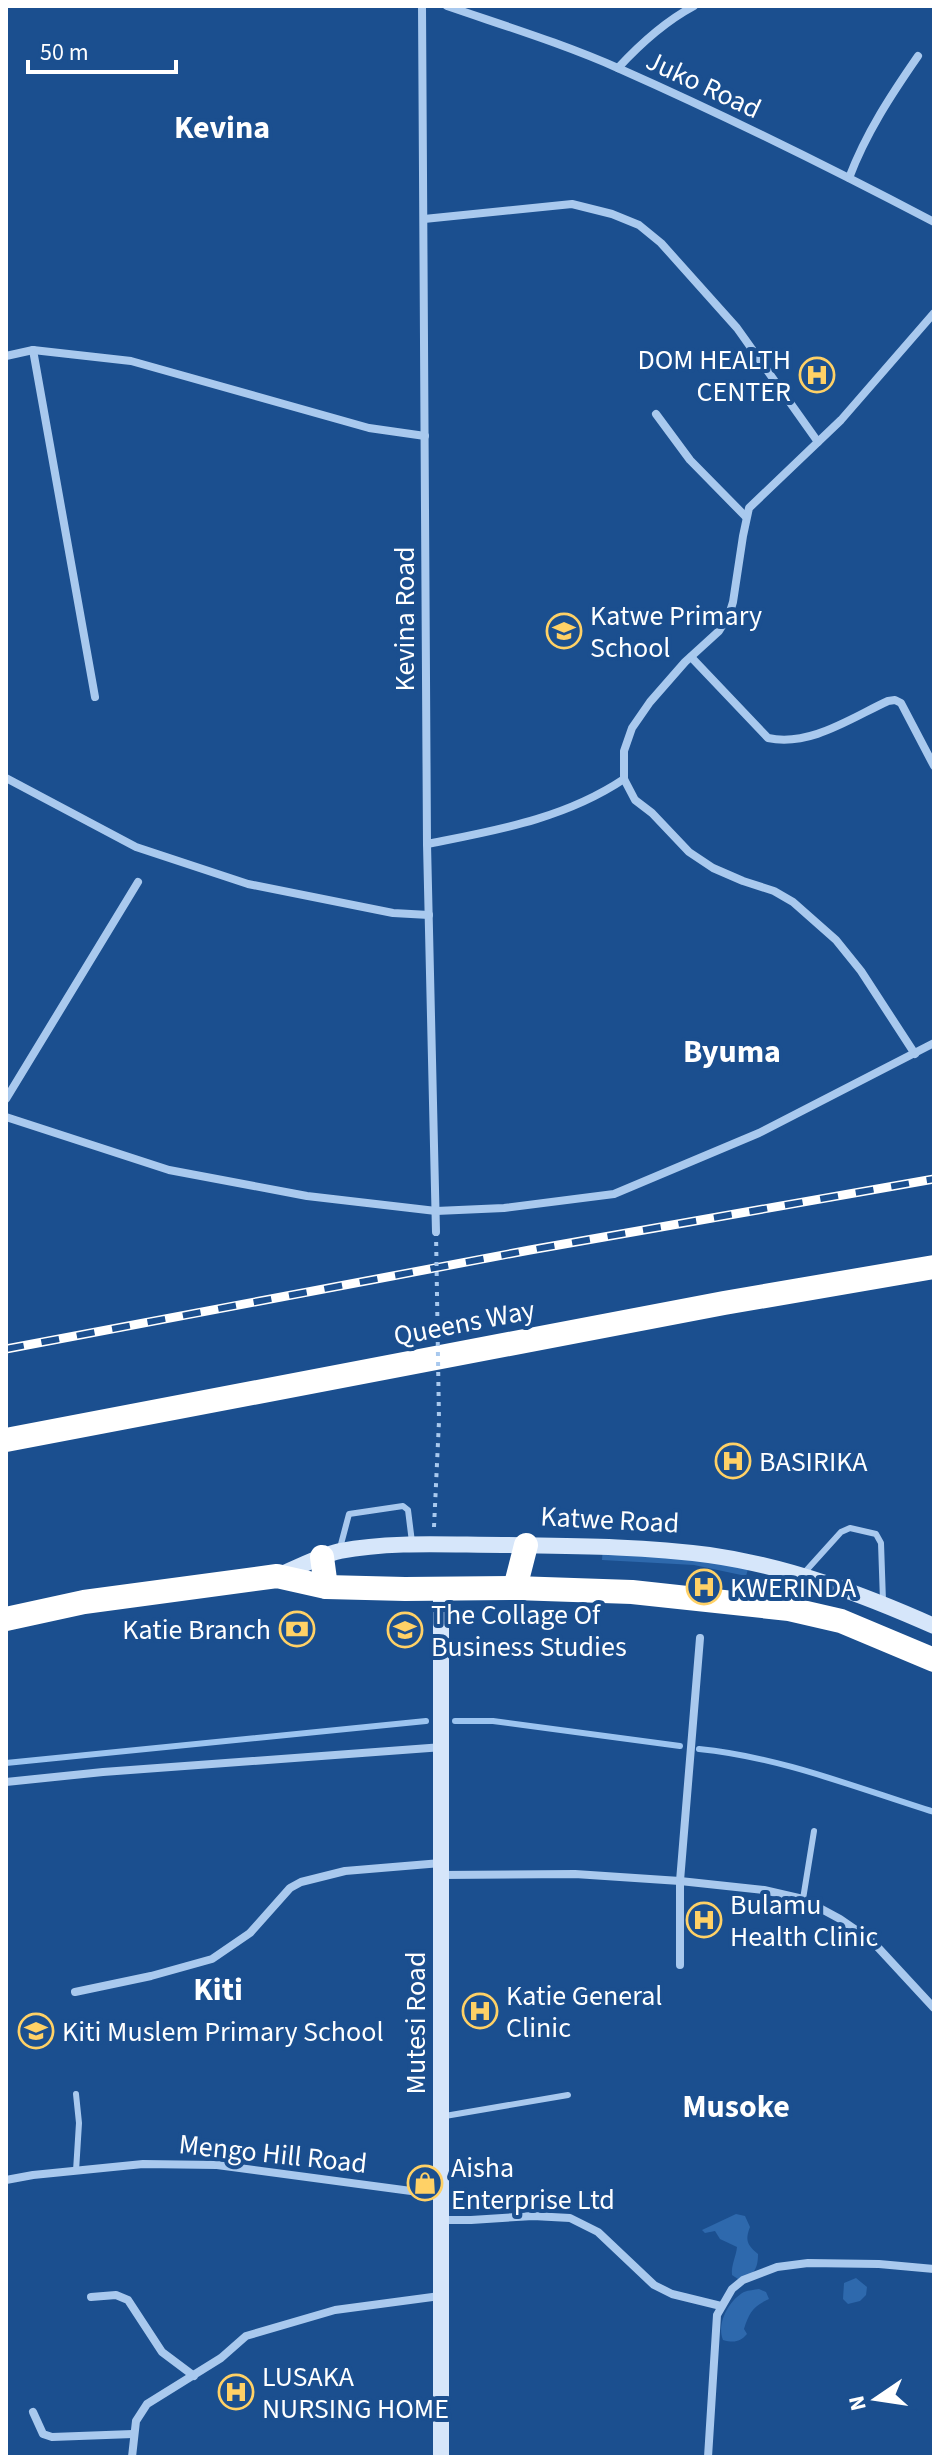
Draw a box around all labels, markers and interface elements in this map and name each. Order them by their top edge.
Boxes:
scale bar [28,24,176,74]
text: 50 m [40,35,89,70]
street label: Juko Road [639,41,768,129]
district label: Kevina [174,105,270,151]
place label: DOM HEALTH CENTER [638,340,791,412]
hospital icon: DOM HEALTH CENTER [798,356,836,394]
street label: Kevina Road [385,546,425,692]
place label: Katwe Primary School [590,596,762,668]
school or university icon: Katwe Primary School [545,612,583,650]
district label: Byuma [683,1029,781,1075]
street label: Queens Way [390,1290,538,1356]
hospital icon: BASIRIKA [714,1442,752,1480]
place label: BASIRIKA [759,1442,868,1482]
street label: Katwe Road [539,1496,680,1544]
hospital icon: KWERINDA [685,1568,723,1606]
place label: KWERINDA [730,1568,857,1608]
place label: The Collage Of Business Studies [431,1595,627,1667]
place label: Katie Branch [122,1610,271,1650]
bank icon: Katie Branch [278,1610,316,1648]
school or university icon: The Collage Of Business Studies [386,1611,424,1649]
place label: Bulamu Health Clinic [730,1885,879,1957]
hospital icon: Bulamu Health Clinic [685,1901,723,1939]
street label: Mutesi Road [396,1952,436,2094]
district label: Kiti [193,1967,243,2013]
place label: Katie General Clinic [506,1976,662,2048]
hospital icon: Katie General Clinic [461,1992,499,2030]
school or university icon: Kiti Muslem Primary School [17,2012,55,2050]
place label: Kiti Muslem Primary School [62,2012,384,2052]
district label: Musoke [682,2084,790,2130]
street label: Mengo Hill Road [177,2124,369,2184]
place label: Aisha Enterprise Ltd [451,2148,615,2220]
shop icon: Aisha Enterprise Ltd [406,2164,444,2202]
place label: LUSAKA NURSING HOME [262,2357,449,2429]
north arrow [836,2359,916,2439]
hospital icon: LUSAKA NURSING HOME [217,2373,255,2411]
text: N [840,2393,875,2414]

